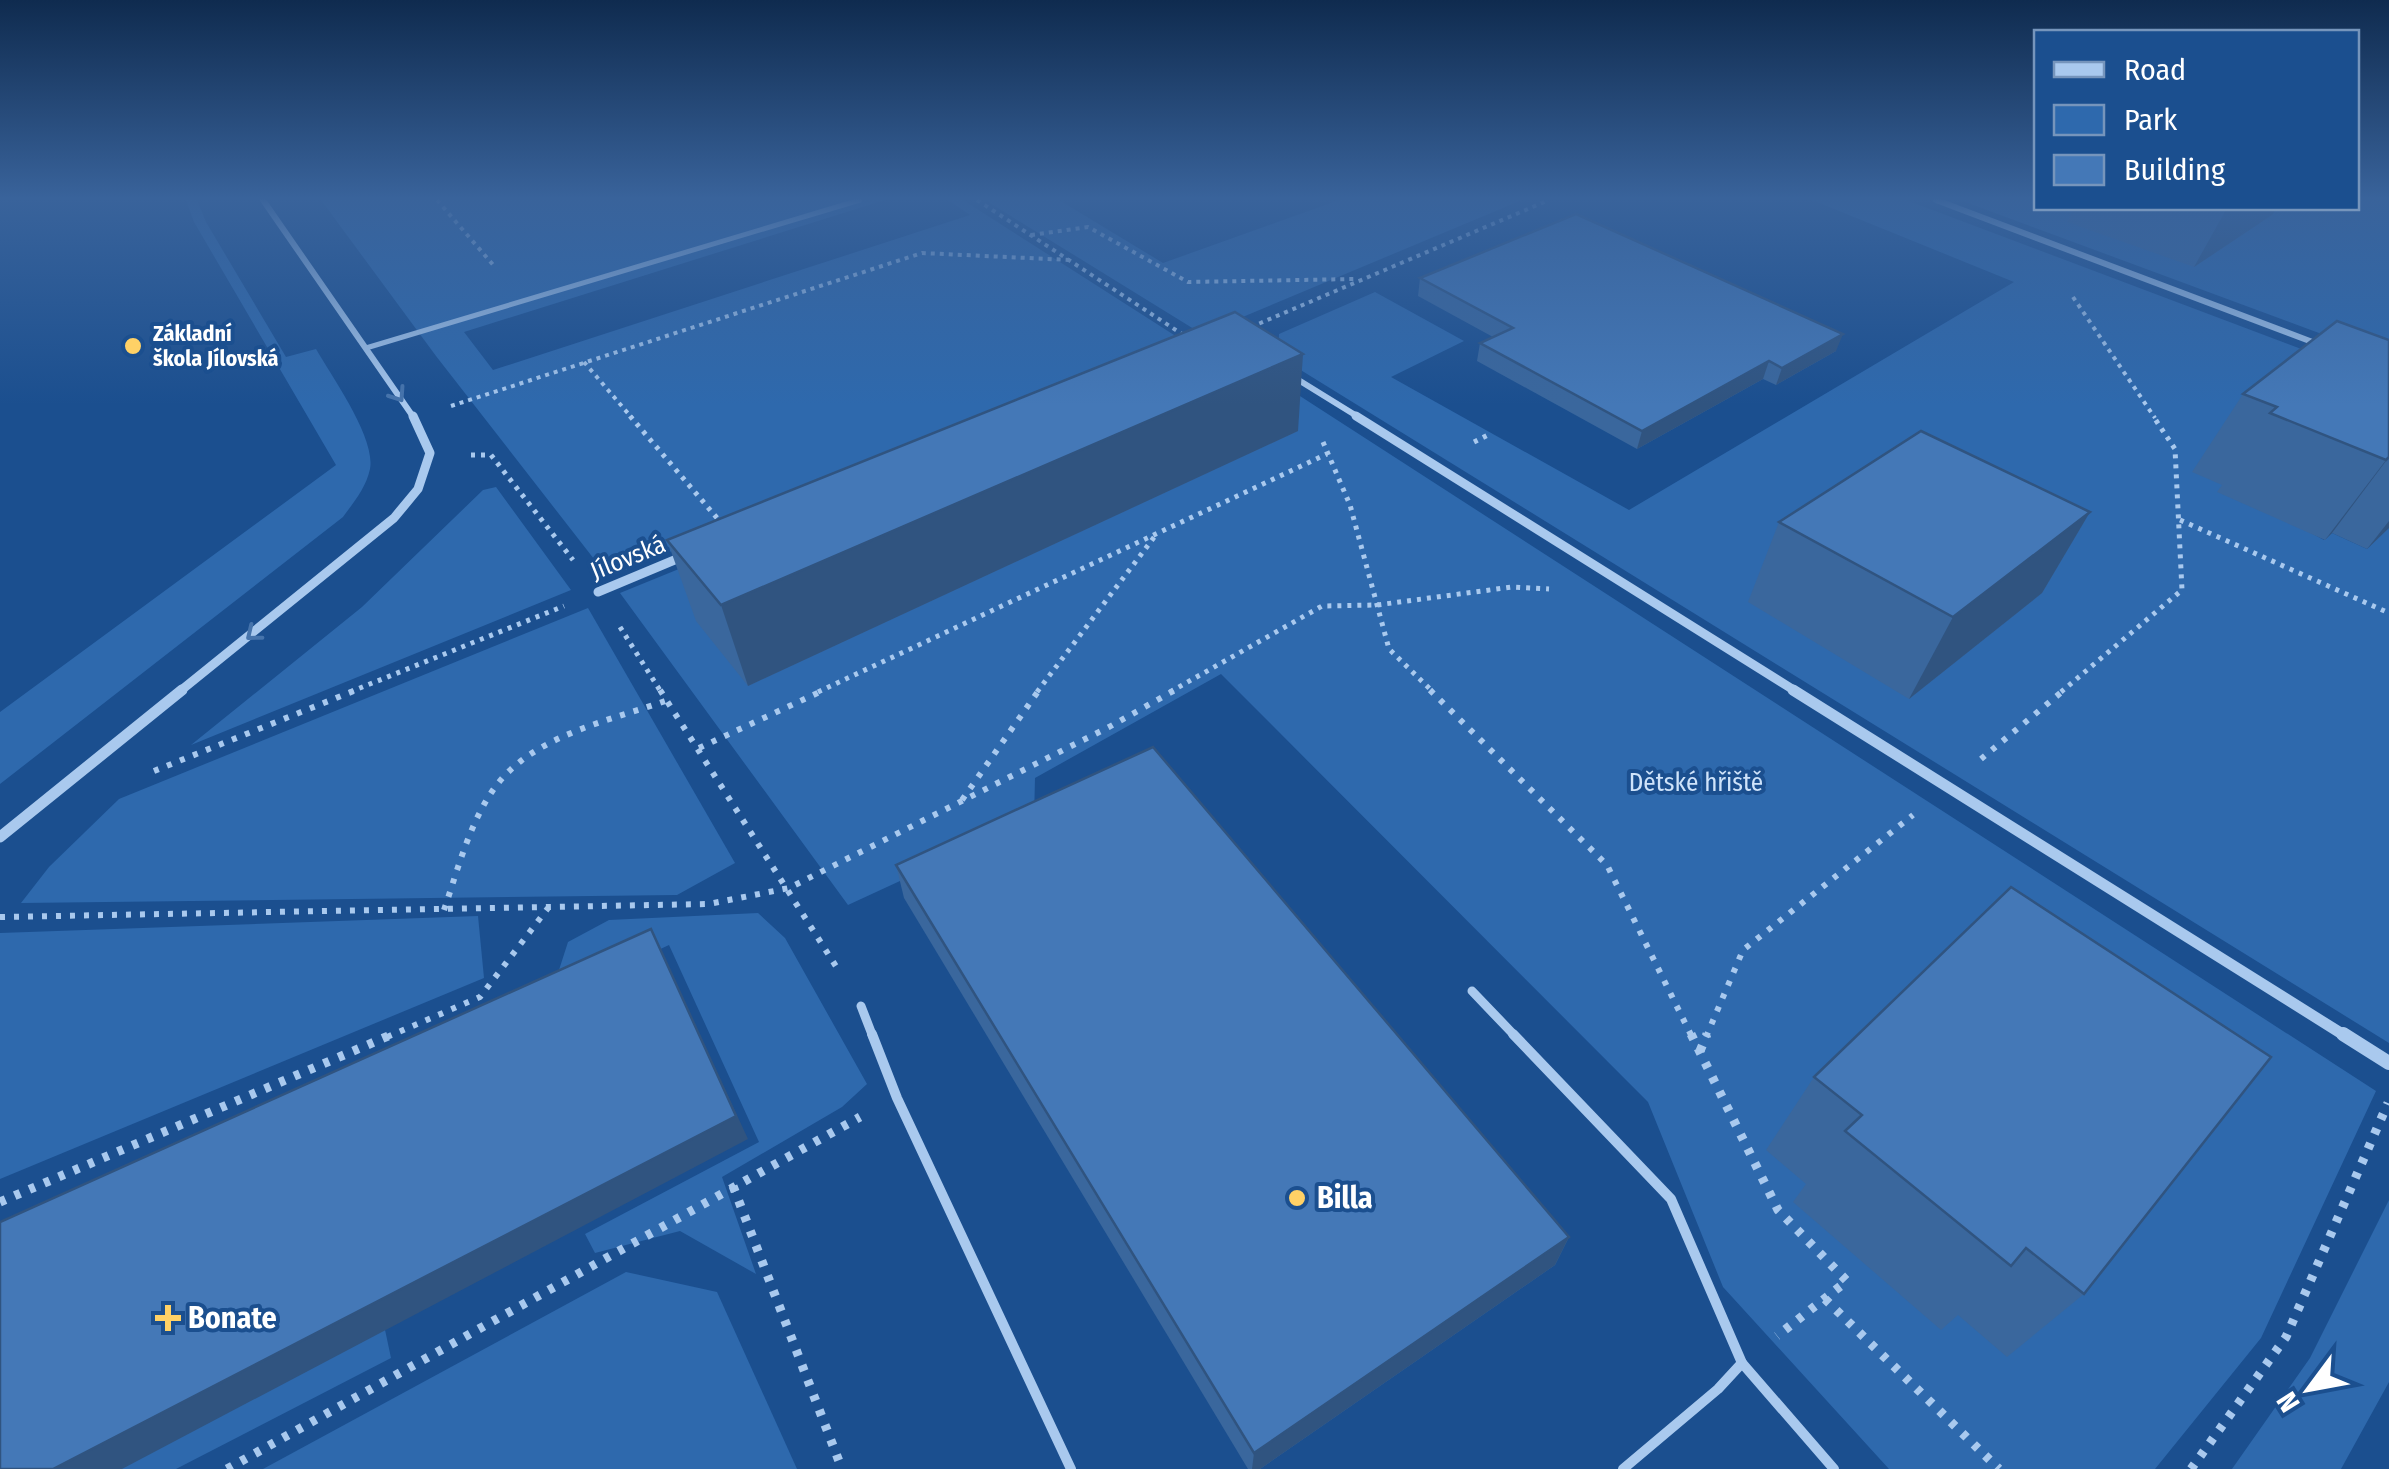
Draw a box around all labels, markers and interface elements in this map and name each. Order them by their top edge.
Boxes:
legend [2034,30,2359,210]
text: Road [2124,52,2186,88]
text: Park [2124,102,2177,138]
text: Building [2124,152,2226,188]
place label: Základní škola Jílovská [153,320,279,372]
marker: Základní škola Jílovská [122,335,144,357]
one-way arrow [386,383,404,402]
street label: Jílovská [586,529,670,587]
one-way arrow [246,622,264,640]
park label: Dětské hřiště [1629,768,1763,798]
place label: Billa [1317,1180,1373,1216]
marker: Billa [1286,1187,1308,1209]
place label: Bonate [188,1300,277,1336]
marker: Bonate [157,1307,179,1329]
north arrow [2259,1339,2359,1439]
text: N [2270,1386,2307,1418]

